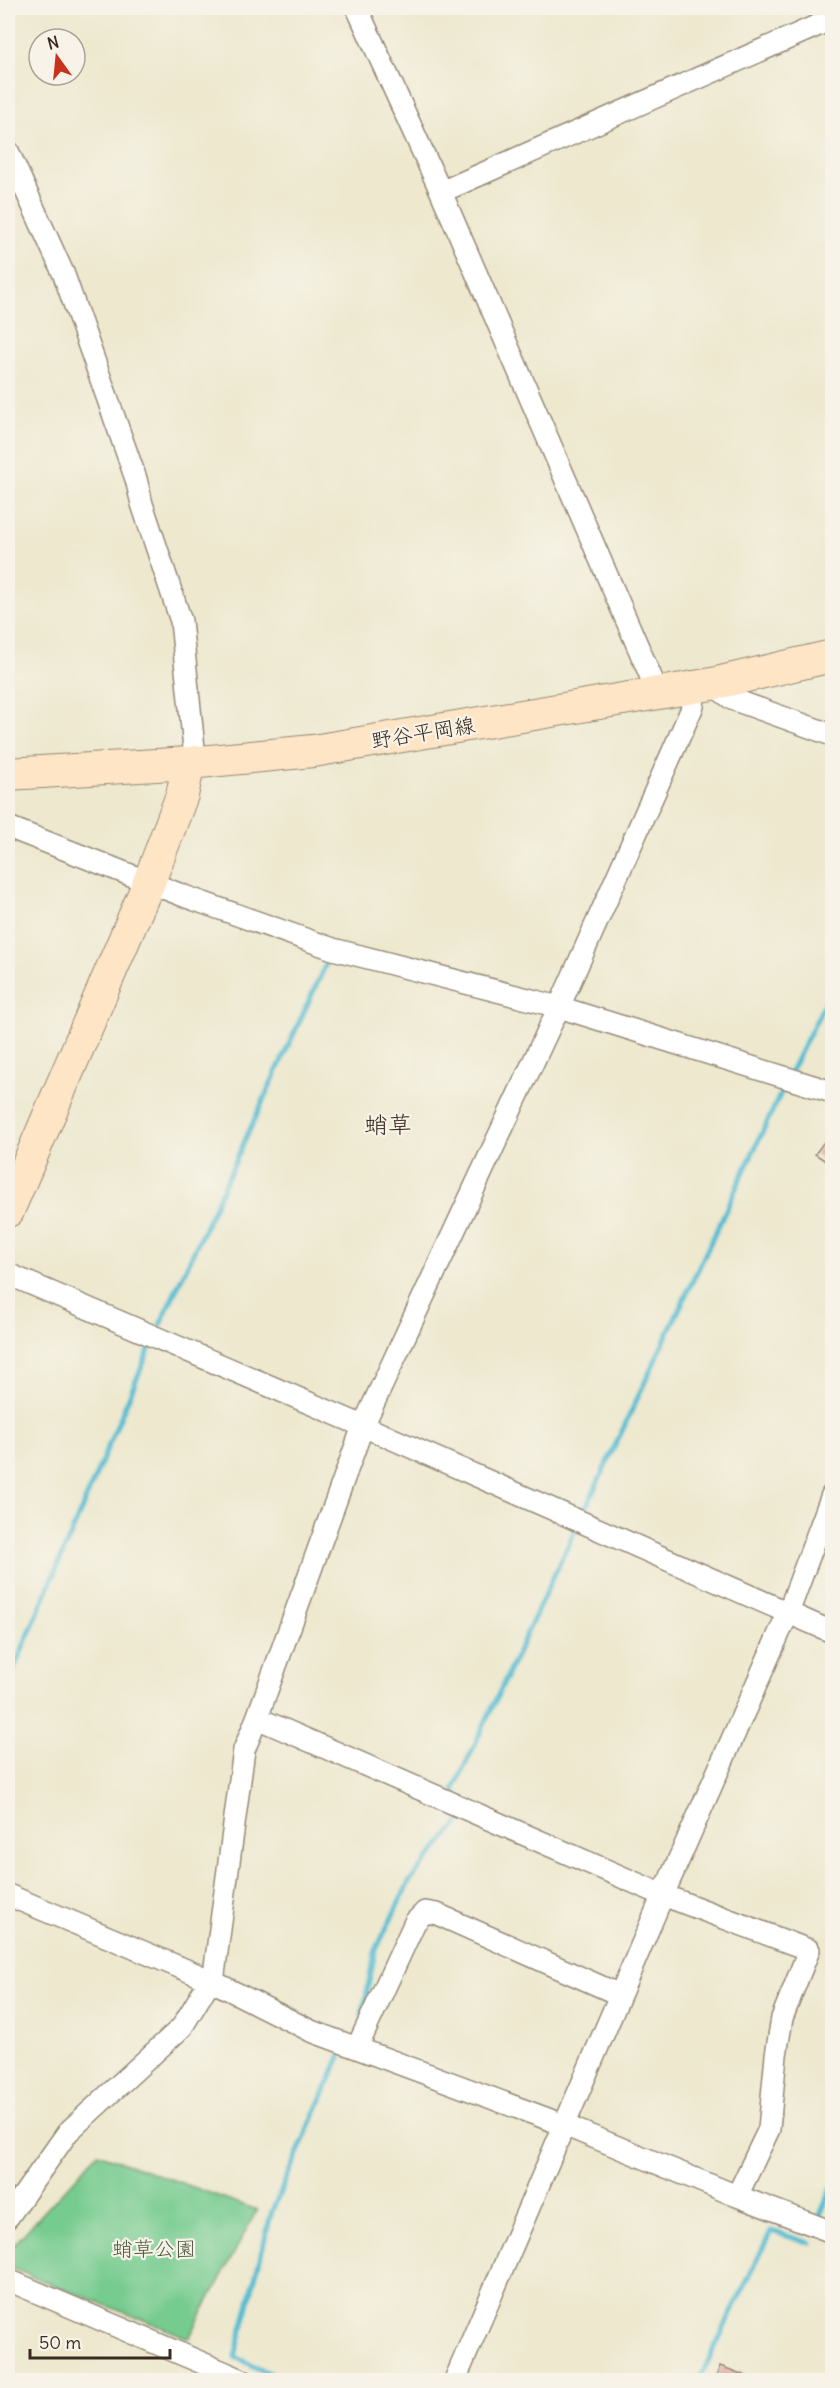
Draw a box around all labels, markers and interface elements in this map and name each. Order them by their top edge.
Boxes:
north arrow [27,27,87,87]
text: N [45,31,61,54]
street label: 野谷平岡線 [369,711,477,754]
district label: 蛸草 [364,1109,412,1139]
park label: 蛸草公園 [112,2235,196,2262]
scale bar [30,2322,170,2360]
text: 50 m [39,2331,81,2354]

